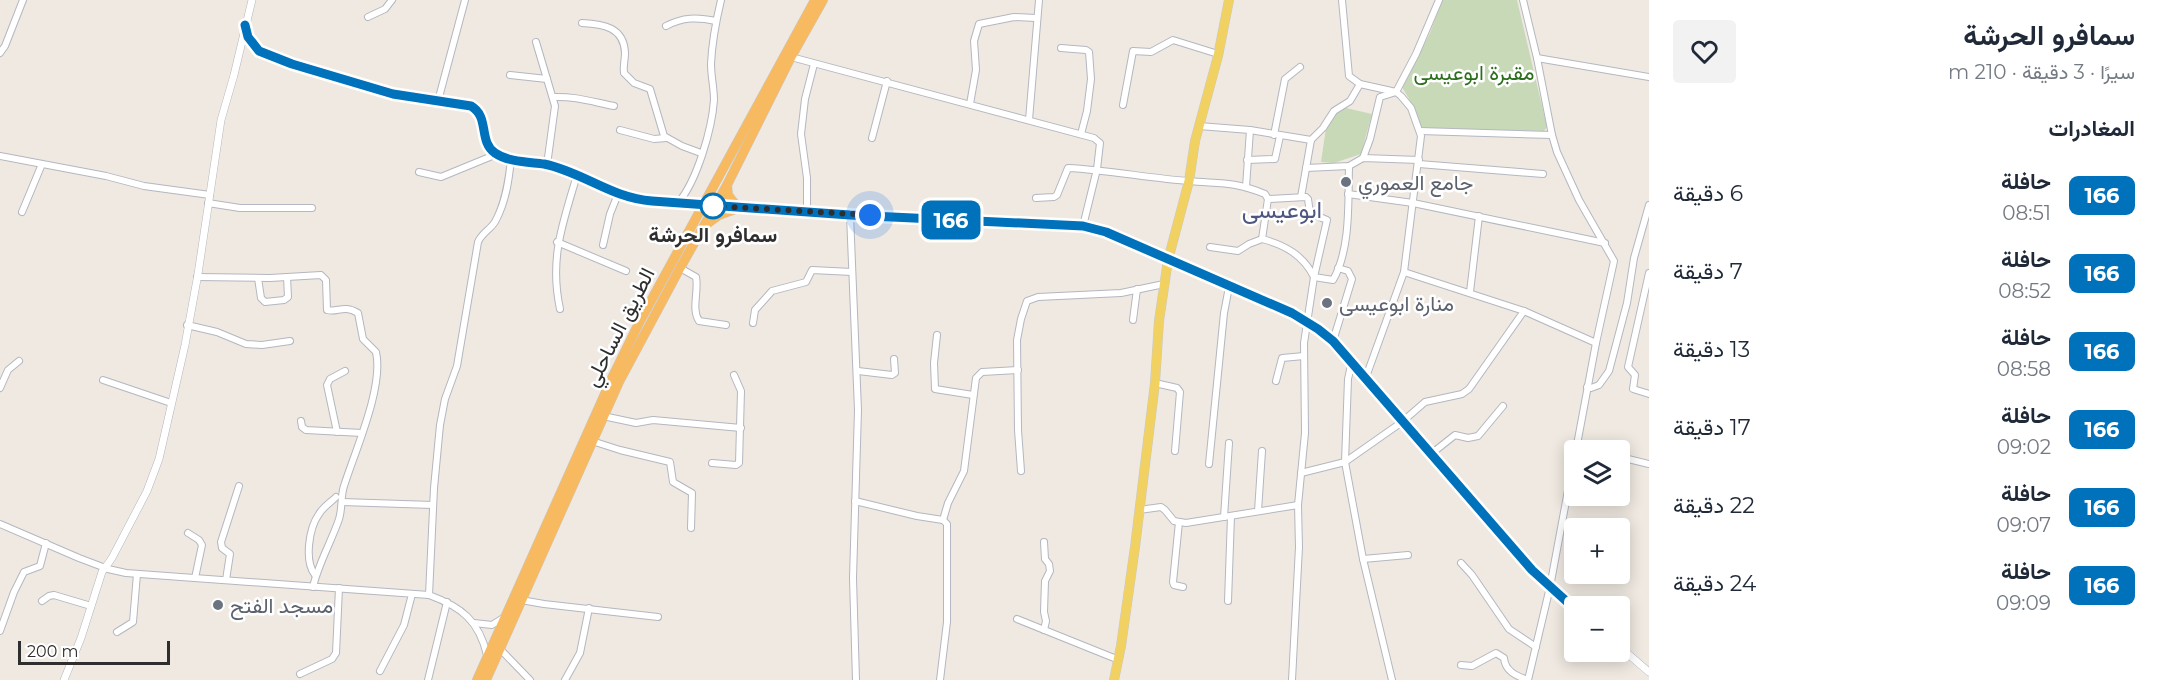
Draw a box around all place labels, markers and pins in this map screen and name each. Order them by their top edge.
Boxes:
place label: جامع العموري [1358,170,1473,200]
marker: جامع العموري [1339,175,1353,189]
marker: سمافرو الحرشة [700,193,726,219]
place label: سمافرو الحرشة [649,222,777,248]
place label: منارة ابوعيسى [1339,291,1454,317]
marker: منارة ابوعيسى [1320,296,1334,310]
place label: مسجد الفتح [230,593,333,620]
marker: مسجد الفتح [211,598,225,612]

